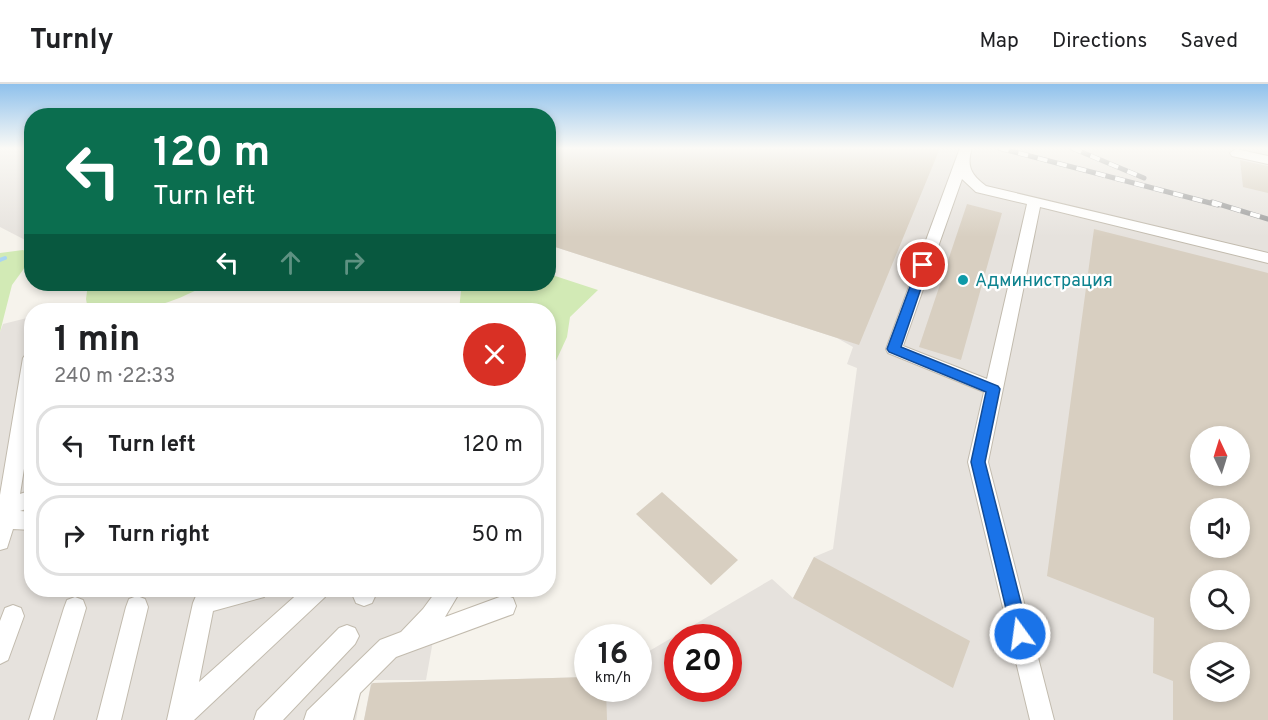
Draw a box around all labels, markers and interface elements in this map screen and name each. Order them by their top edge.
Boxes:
text: Turnly [30,23,114,59]
text: Map [979,28,1019,55]
text: Directions [1052,28,1147,55]
text: Saved [1180,28,1238,55]
text: 120 m [153,128,270,181]
icon: left [54,132,132,210]
text: Turn left [153,180,255,214]
pin [897,239,948,290]
icon: left [211,246,244,279]
icon: ahead [274,246,307,279]
icon: right [337,246,370,279]
icon: arrive [906,248,939,281]
place label: Администрация [975,270,1113,293]
marker: Администрация [956,273,970,287]
text: 1 min [54,318,140,364]
button: close [463,323,526,386]
text: 240 m · 22:33 [54,364,175,390]
north arrow [1190,426,1250,486]
map controls [1190,426,1250,702]
icon: left [57,429,90,462]
text: Turn left [108,432,196,459]
text: 120 m [463,432,523,459]
button: sound [1190,498,1250,558]
icon: right [57,519,90,552]
text: Turn right [108,522,210,549]
text: 50 m [471,522,523,549]
button: search [1190,570,1250,630]
position arrow [988,602,1052,666]
speed limit sign: 20 [664,624,742,702]
text: 16 [598,637,628,674]
button: layers [1190,642,1250,702]
text: km/h [595,669,631,688]

